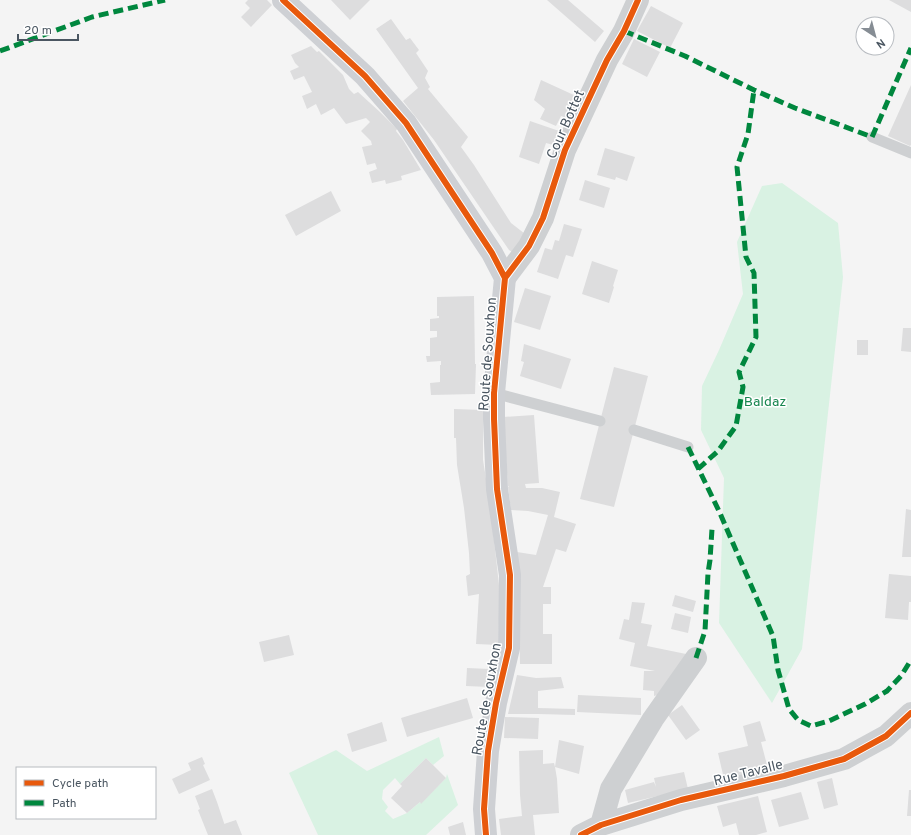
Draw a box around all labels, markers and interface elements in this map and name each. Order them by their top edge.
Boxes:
scale bar [18,16,78,42]
north arrow [855,16,895,56]
text: 20 m [24,23,52,39]
text: N [873,35,888,51]
street label: Cour Bottet [544,88,589,162]
street label: Route de Souxhon [476,297,501,412]
park label: Baldaz [744,394,786,411]
street label: Route de Souxhon [469,642,506,757]
street label: Rue Tavalle [712,757,785,790]
legend [16,767,156,819]
text: Cycle path [52,776,109,792]
text: Path [52,796,77,812]

